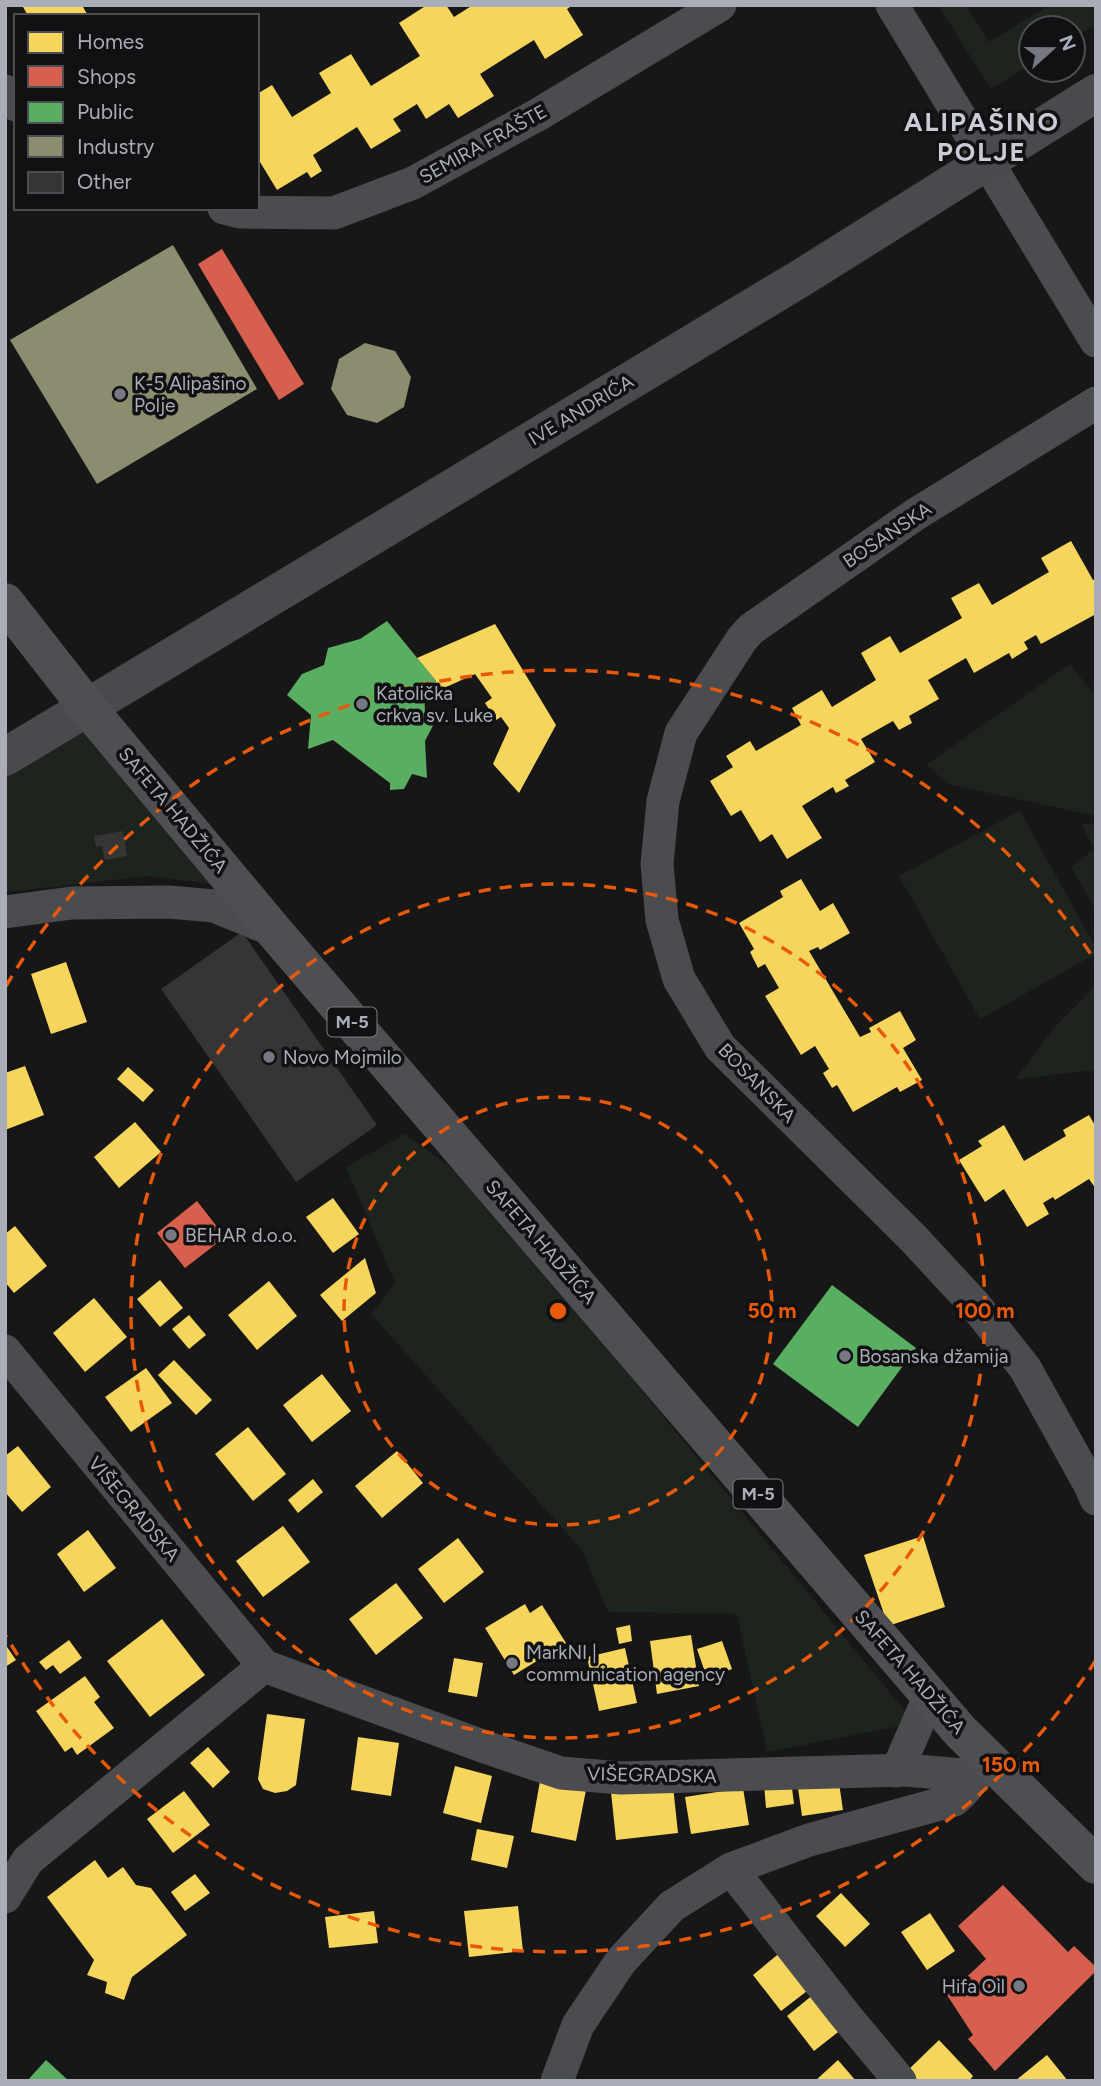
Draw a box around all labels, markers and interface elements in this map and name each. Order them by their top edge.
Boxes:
legend [14,14,259,210]
north arrow [1017,14,1087,84]
text: Homes [77,29,144,54]
text: N [1054,32,1081,54]
text: Shops [77,64,136,89]
text: Public [77,99,134,124]
street label: SEMIRA FRAŠTE [415,99,551,189]
district label: ALIPAŠINO POLJE [904,106,1060,168]
text: Industry [77,134,154,159]
text: Other [77,169,132,194]
street label: IVE ANDRIĆA [524,370,638,450]
place label: K-5 Alipašino Polje [134,372,246,417]
marker: K-5 Alipašino Polje [112,386,128,402]
street label: BOSANSKA [838,497,936,573]
place label: Katolička crkva sv. Luke [376,682,493,727]
marker: Katolička crkva sv. Luke [354,696,370,712]
street label: SAFETA HADŽIĆA [114,742,232,878]
road number: M-5 [328,1007,376,1036]
street label: BOSANSKA [713,1038,801,1128]
place label: Novo Mojmilo [283,1046,402,1069]
marker: Novo Mojmilo [261,1049,277,1065]
street label: SAFETA HADŽIĆA [481,1175,601,1309]
place label: BEHAR d.o.o. [185,1224,297,1247]
marker: BEHAR d.o.o. [163,1227,179,1243]
text: 50 m [747,1298,797,1323]
text: 100 m [955,1298,1015,1323]
centre of rings [546,1299,570,1323]
place label: Bosanska džamija [859,1345,1009,1368]
marker: Bosanska džamija [837,1348,853,1364]
street label: VIŠEGRADSKA [84,1452,185,1566]
road number: M-5 [734,1479,782,1508]
street label: SAFETA HADŽIĆA [850,1605,970,1739]
place label: MarkNI | communication agency [526,1641,725,1686]
marker: MarkNI | communication agency [504,1655,520,1671]
text: 150 m [982,1752,1040,1777]
street label: VIŠEGRADSKA [587,1762,717,1788]
place label: Hifa Oil [942,1975,1005,1998]
marker: Hifa Oil [1011,1978,1027,1994]

